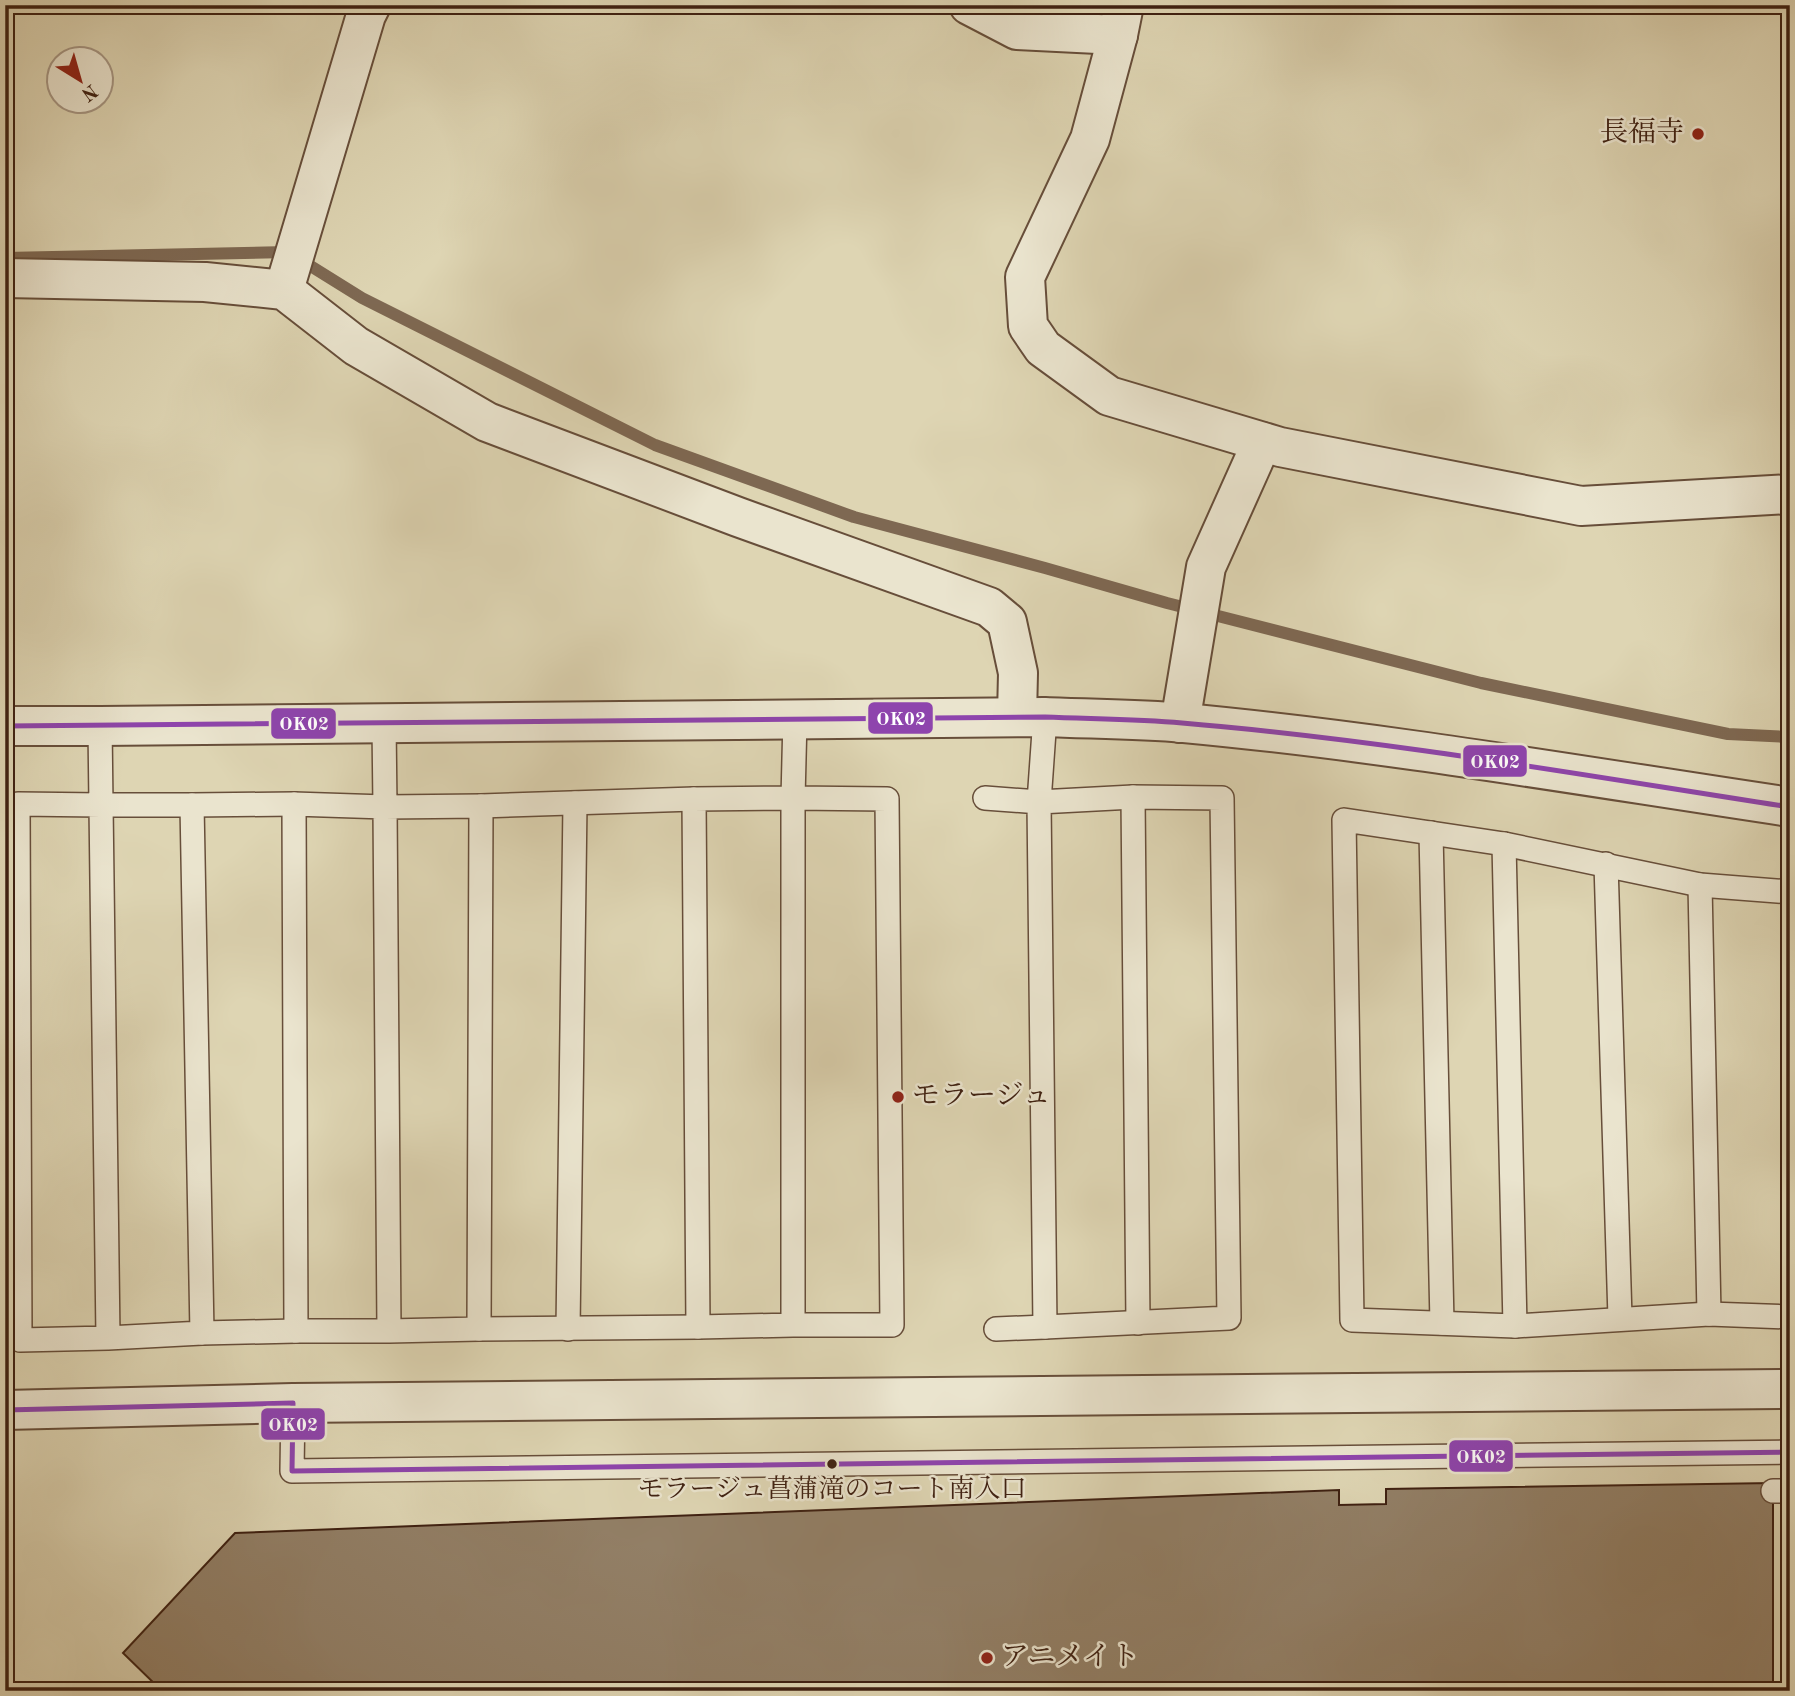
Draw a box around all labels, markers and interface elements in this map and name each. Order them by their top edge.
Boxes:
north arrow [46,46,116,116]
text: N [77,80,100,104]
place label: 長福寺 [1600,117,1684,148]
marker: 長福寺 [1690,126,1706,142]
line badge: OK02 [867,701,934,735]
line badge: OK02 [270,707,337,740]
text: OK02 [876,711,926,730]
text: OK02 [279,716,329,735]
line badge: OK02 [1462,744,1528,778]
text: OK02 [1470,754,1520,773]
place label: モラージュ [912,1081,1051,1111]
marker: モラージュ [890,1089,906,1105]
line badge: OK02 [260,1407,326,1441]
text: OK02 [268,1417,318,1436]
line badge: OK02 [1448,1439,1514,1473]
text: OK02 [1456,1449,1506,1468]
marker: モラージュ菖蒲滝のコート南入口 [825,1457,839,1471]
place label: モラージュ菖蒲滝のコート南入口 [638,1475,1026,1503]
place label: アニメイト [1001,1643,1139,1672]
marker: アニメイト [979,1650,995,1666]

